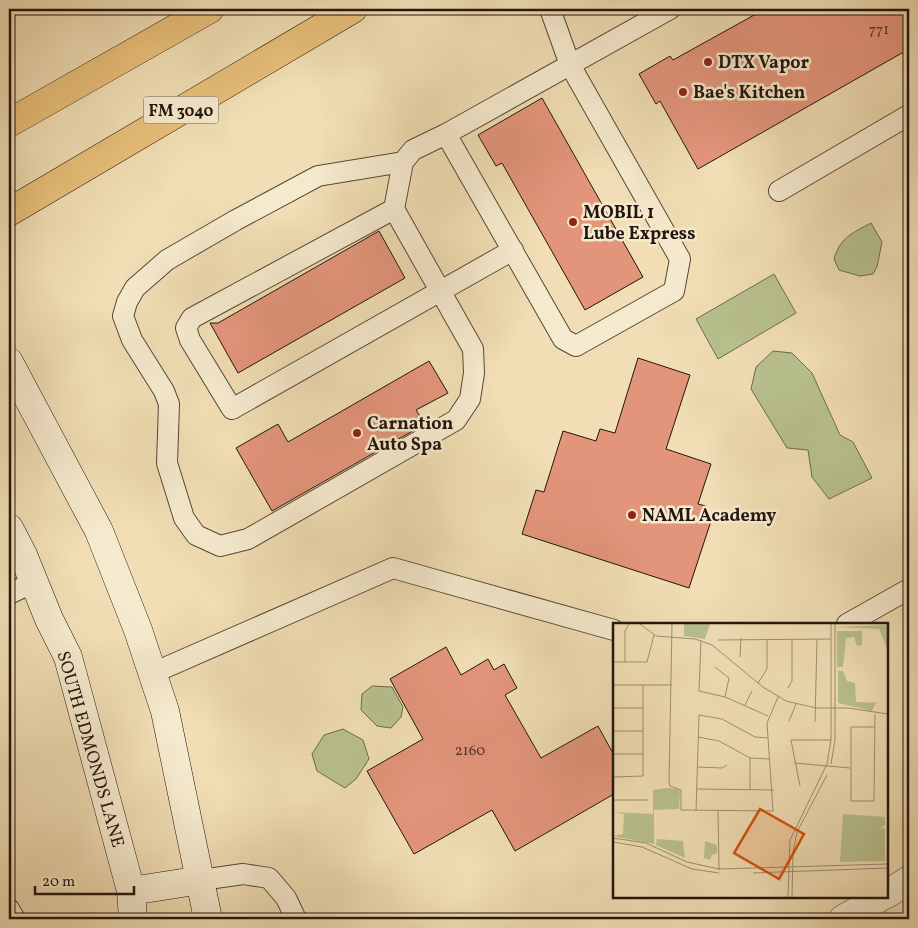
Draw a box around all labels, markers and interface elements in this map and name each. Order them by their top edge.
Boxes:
house number: 771 [869,20,889,41]
place label: DTX Vapor [718,51,809,76]
marker: DTX Vapor [702,56,714,68]
place label: Bae's Kitchen [693,81,805,106]
marker: Bae's Kitchen [677,86,689,98]
road number: FM 3040 [144,96,218,124]
place label: MOBIL 1 Lube Express [583,201,696,247]
marker: MOBIL 1 Lube Express [567,216,579,228]
place label: Carnation Auto Spa [367,412,453,458]
marker: Carnation Auto Spa [351,427,363,439]
place label: NAML Academy [642,504,776,529]
marker: NAML Academy [626,509,638,521]
inset map [613,623,888,898]
street label: SOUTH EDMONDS LANE [50,648,130,851]
house number: 2160 [455,741,485,762]
scale bar [35,863,134,895]
text: 20 m [42,872,75,893]

